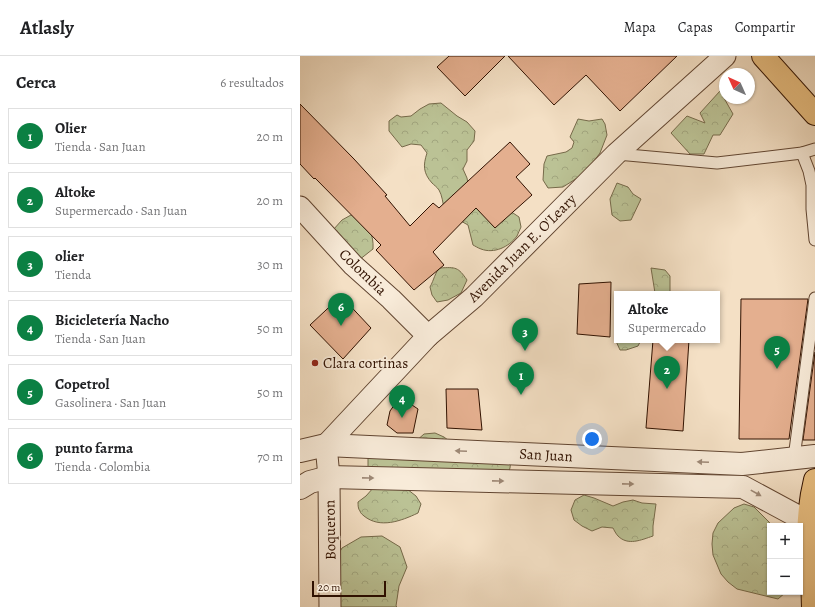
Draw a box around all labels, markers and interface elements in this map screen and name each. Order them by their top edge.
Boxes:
text: Atlasly [20,15,74,41]
text: Mapa [624,18,656,37]
text: Capas [678,18,713,37]
text: Compartir [735,18,795,37]
north arrow [719,68,755,104]
text: Cerca [16,71,56,94]
text: 6 resultados [220,74,284,91]
text: Olier [55,118,87,138]
text: 1 [28,128,32,145]
text: 20 m [257,128,283,145]
text: Tienda · San Juan [55,138,146,155]
text: Altoke [55,182,95,202]
street label: Avenida Juan E. O'Leary [463,189,581,307]
text: 2 [27,192,33,209]
text: 20 m [257,192,283,209]
text: Supermercado · San Juan [55,202,187,219]
street label: Colombia [335,244,391,300]
text: olier [55,246,84,266]
text: 3 [27,256,33,273]
text: 30 m [257,256,283,273]
text: Tienda [55,266,91,283]
popup [614,291,720,343]
pin: 6 [328,293,354,326]
text: Altoke [628,299,668,319]
text: Bicicletería Nacho [55,310,169,330]
pin: 3 [512,318,538,351]
text: Supermercado [628,319,706,336]
text: 4 [27,320,33,337]
text: 50 m [257,320,283,337]
text: Tienda · San Juan [55,330,146,347]
pin: 5 [764,336,790,369]
place label: Clara cortinas [323,353,408,373]
pin: 2 [654,356,680,389]
marker: Clara cortinas [310,358,320,368]
pin: 1 [508,362,534,395]
text: Copetrol [55,374,109,394]
text: 5 [27,384,33,401]
text: 50 m [257,384,283,401]
pin: 4 [389,385,415,418]
text: Gasolinera · San Juan [55,394,166,411]
your location [582,429,602,449]
text: punto farma [55,438,133,458]
street label: San Juan [519,444,573,466]
text: 6 [27,448,33,465]
text: 70 m [257,448,283,465]
one-way arrow [454,448,467,454]
text: Tienda · Colombia [55,458,150,475]
one-way arrow [697,458,709,465]
one-way arrow [362,475,375,481]
one-way arrow [492,478,505,484]
one-way arrow [622,481,635,487]
one-way arrow [750,490,762,497]
street label: Boqueron [319,500,341,560]
map controls [767,523,803,595]
button: + [767,523,803,559]
button: − [767,559,803,595]
scale bar [312,579,386,598]
text: 20 m [318,580,340,595]

